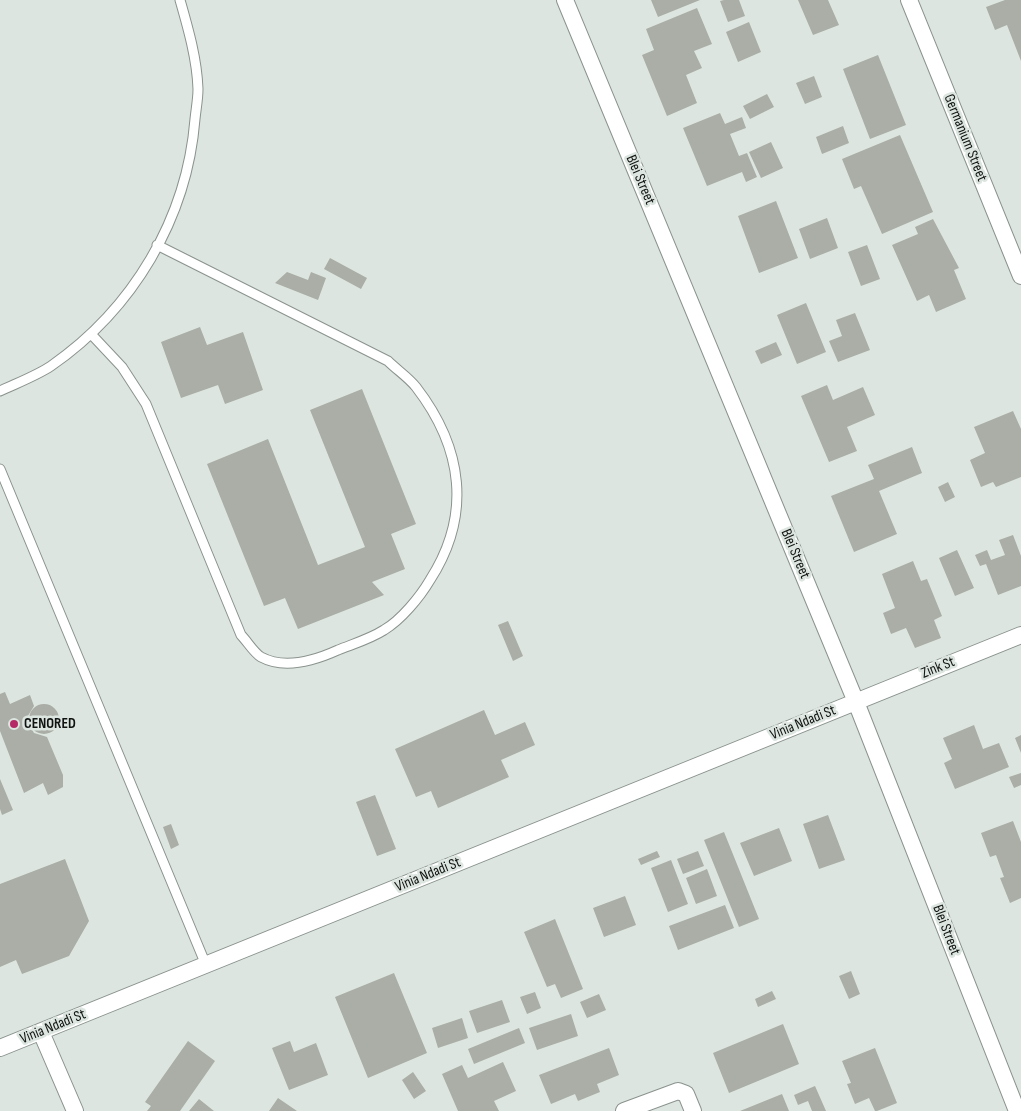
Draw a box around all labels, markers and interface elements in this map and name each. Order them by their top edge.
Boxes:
street label: Germanium Street [939,92,991,184]
street label: Blei Street [621,152,659,208]
street label: Blei Street [776,526,814,582]
street label: Zink St [919,653,957,683]
street label: Vinia Ndadi St [768,702,838,744]
place label: CENORED [24,715,76,733]
marker: CENORED [8,718,20,730]
street label: Vinia Ndadi St [393,854,463,896]
street label: Blei Street [928,902,964,958]
street label: Vinia Ndadi St [18,1006,88,1048]

